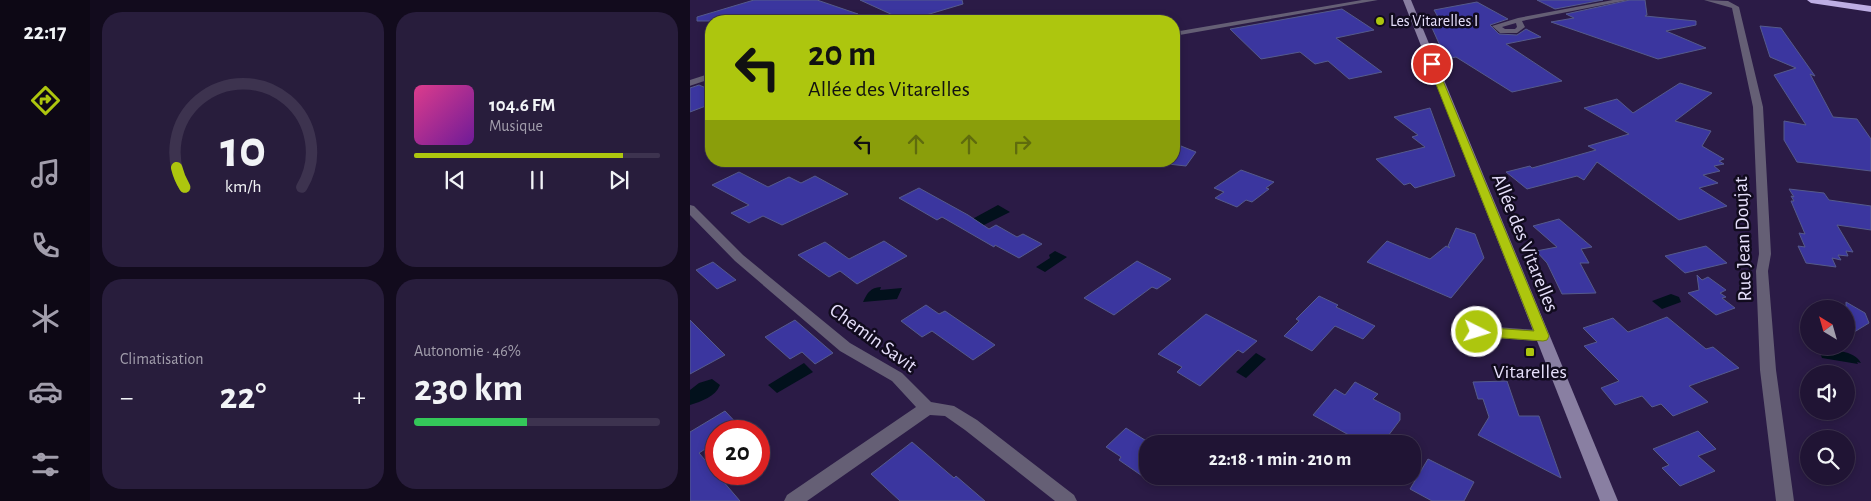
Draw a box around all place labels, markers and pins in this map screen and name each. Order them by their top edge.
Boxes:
place label: Les Vitarelles I [1390,13,1478,29]
marker: Les Vitarelles I [1374,15,1386,27]
pin [1411,43,1453,85]
marker: Vitarelles [1524,346,1536,358]
place label: Vitarelles [1493,362,1567,382]

